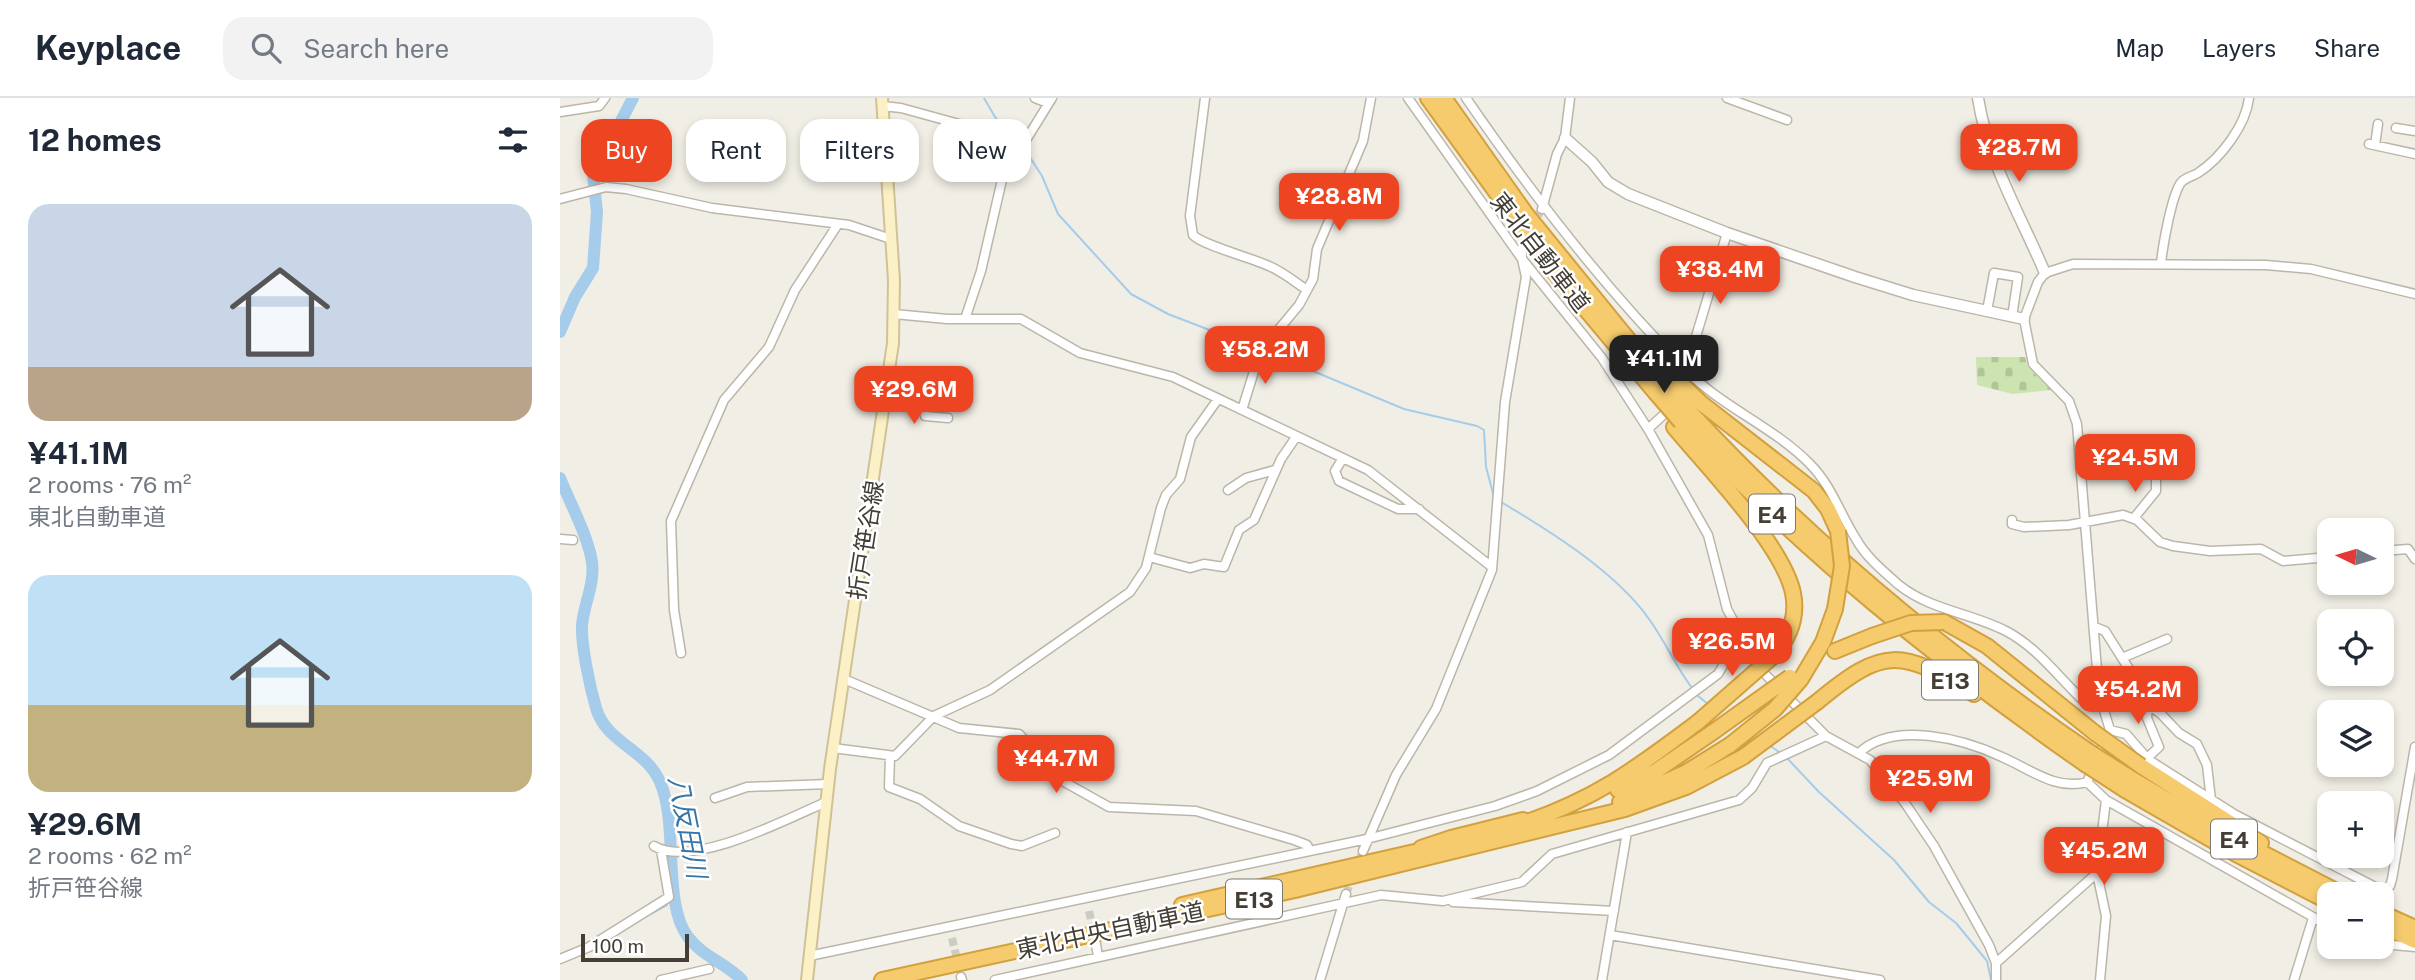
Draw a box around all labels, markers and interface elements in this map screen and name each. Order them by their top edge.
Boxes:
search box [223,17,713,80]
text: Keyplace [35,29,181,67]
icon: search [247,29,285,67]
text: Search here [303,33,449,64]
text: Map [2115,34,2164,62]
text: Layers [2202,34,2276,62]
text: Share [2314,34,2380,62]
chip: Buy [581,119,672,182]
chip: Rent [686,119,786,182]
chip: Filters [800,119,919,182]
chip: New [933,119,1031,182]
icon: filters [494,121,532,159]
text: 12 homes [28,122,162,158]
pin: ¥28.7M [1962,125,2076,184]
text: ¥28.7M [1976,133,2062,160]
pin: ¥28.8M [1282,174,1396,233]
text: ¥28.8M [1295,182,1383,209]
street label: 東北自動車道 [1486,187,1596,317]
pin: ¥38.4M [1663,246,1777,306]
icon: home [217,249,343,375]
text: ¥38.4M [1676,255,1764,282]
pin: ¥58.2M [1208,327,1322,386]
text: ¥58.2M [1221,335,1309,362]
pin: ¥41.1M [1607,336,1721,395]
text: ¥41.1M [1625,344,1703,371]
pin: ¥29.6M [857,366,971,426]
text: ¥29.6M [870,375,958,402]
pin: ¥24.5M [2078,434,2192,494]
text: ¥41.1M [28,435,129,471]
text: ¥24.5M [2091,443,2179,470]
text: 2 rooms · 76 m² [28,471,191,498]
street label: 折戸笹谷線 [842,479,888,601]
road number: E4 [1749,494,1795,534]
text: 東北自動車道 [28,503,166,530]
north arrow [2317,518,2394,595]
map controls [2317,518,2394,959]
button: locate [2317,609,2394,686]
pin: ¥26.5M [1675,618,1789,678]
icon: home [217,620,343,746]
text: ¥26.5M [1688,627,1776,654]
road number: E13 [1922,660,1978,700]
pin: ¥54.2M [2081,666,2195,726]
text: ¥54.2M [2094,675,2182,702]
button: layers [2317,700,2394,777]
pin: ¥44.7M [999,736,1113,795]
text: ¥44.7M [1013,744,1099,771]
pin: ¥25.9M [1873,756,1987,815]
text: ¥25.9M [1886,764,1974,791]
water label: 八反田川 [663,773,714,884]
button: + [2317,791,2394,868]
text: ¥29.6M [28,806,142,842]
road number: E4 [2211,820,2257,859]
pin: ¥45.2M [2047,828,2161,887]
text: ¥45.2M [2060,836,2148,863]
text: 2 rooms · 62 m² [28,842,192,869]
text: 折戸笹谷線 [28,874,143,901]
road number: E13 [1226,880,1282,918]
button: − [2317,882,2394,959]
street label: 東北中央自動車道 [1013,896,1207,964]
scale bar [581,931,690,963]
text: 100 m [592,935,644,957]

